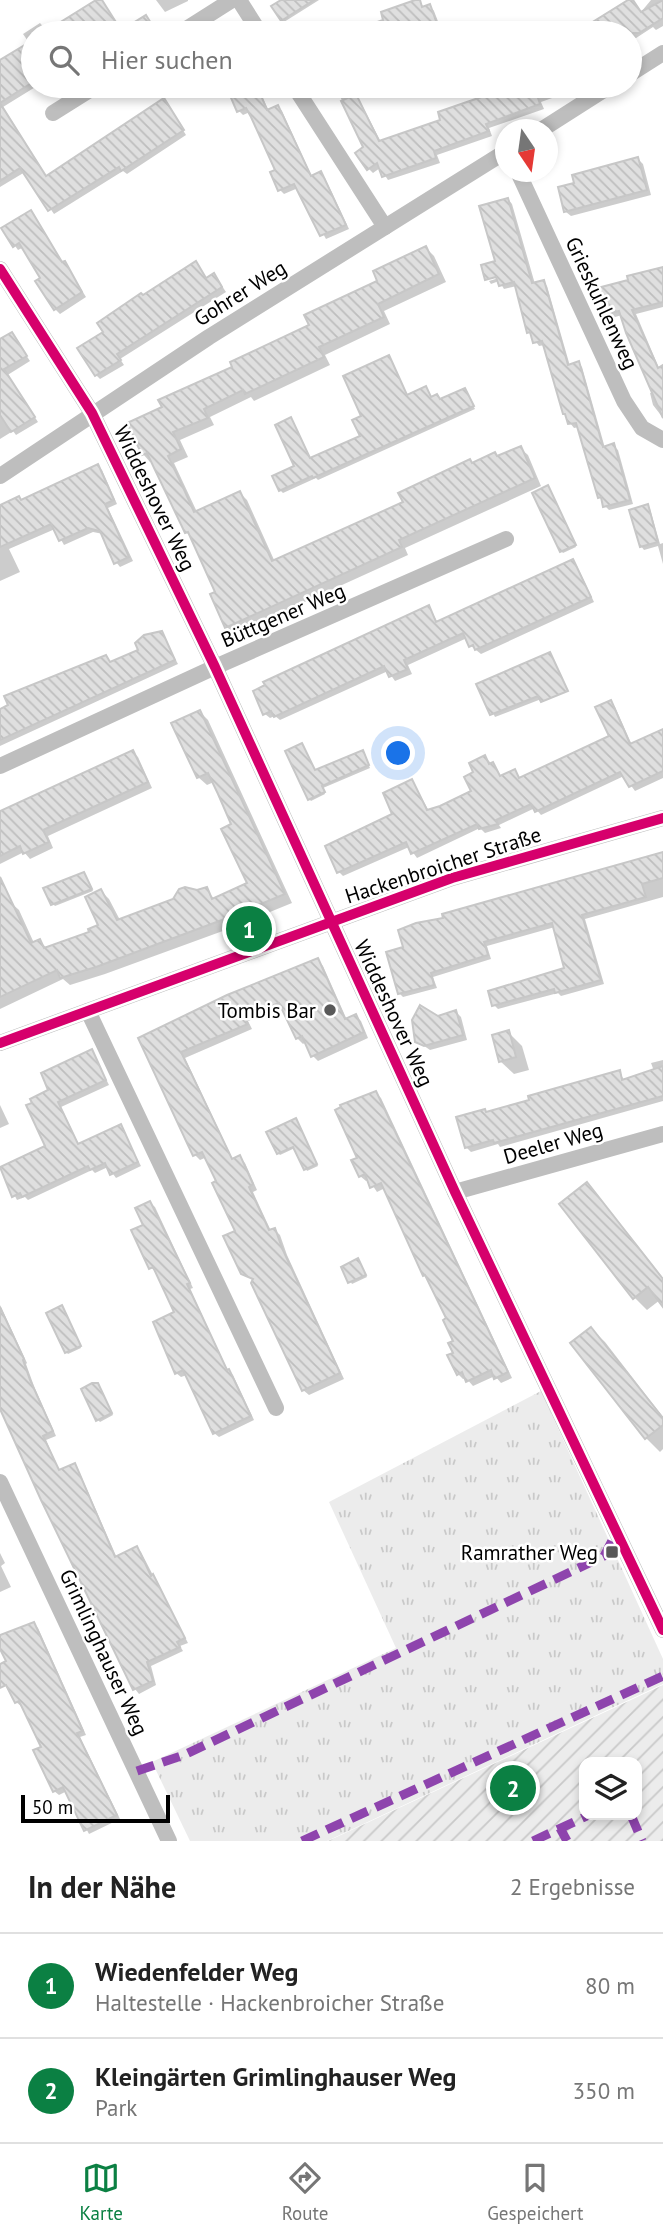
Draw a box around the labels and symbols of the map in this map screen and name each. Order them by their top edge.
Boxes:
north arrow [495,119,558,182]
street label: Grieskuhlenweg [560,232,644,374]
street label: Gohrer Weg [189,254,291,332]
street label: Widdeshover Weg [108,421,202,575]
street label: Büttgener Weg [217,577,349,653]
your location [381,736,415,770]
street label: Hackenbroicher Straße [342,821,544,909]
pin: 1 [226,903,272,955]
street label: Widdeshover Weg [348,935,440,1091]
place label: Tombis Bar [217,997,316,1024]
marker: Tombis Bar [322,1002,338,1018]
street label: Deeler Weg [500,1116,606,1170]
place label: Ramrather Weg [461,1539,598,1566]
marker: Ramrather Weg [604,1544,620,1560]
street label: Grimlinghauser Weg [54,1565,154,1739]
pin: 2 [490,1762,536,1814]
scale bar [21,1792,170,1824]

